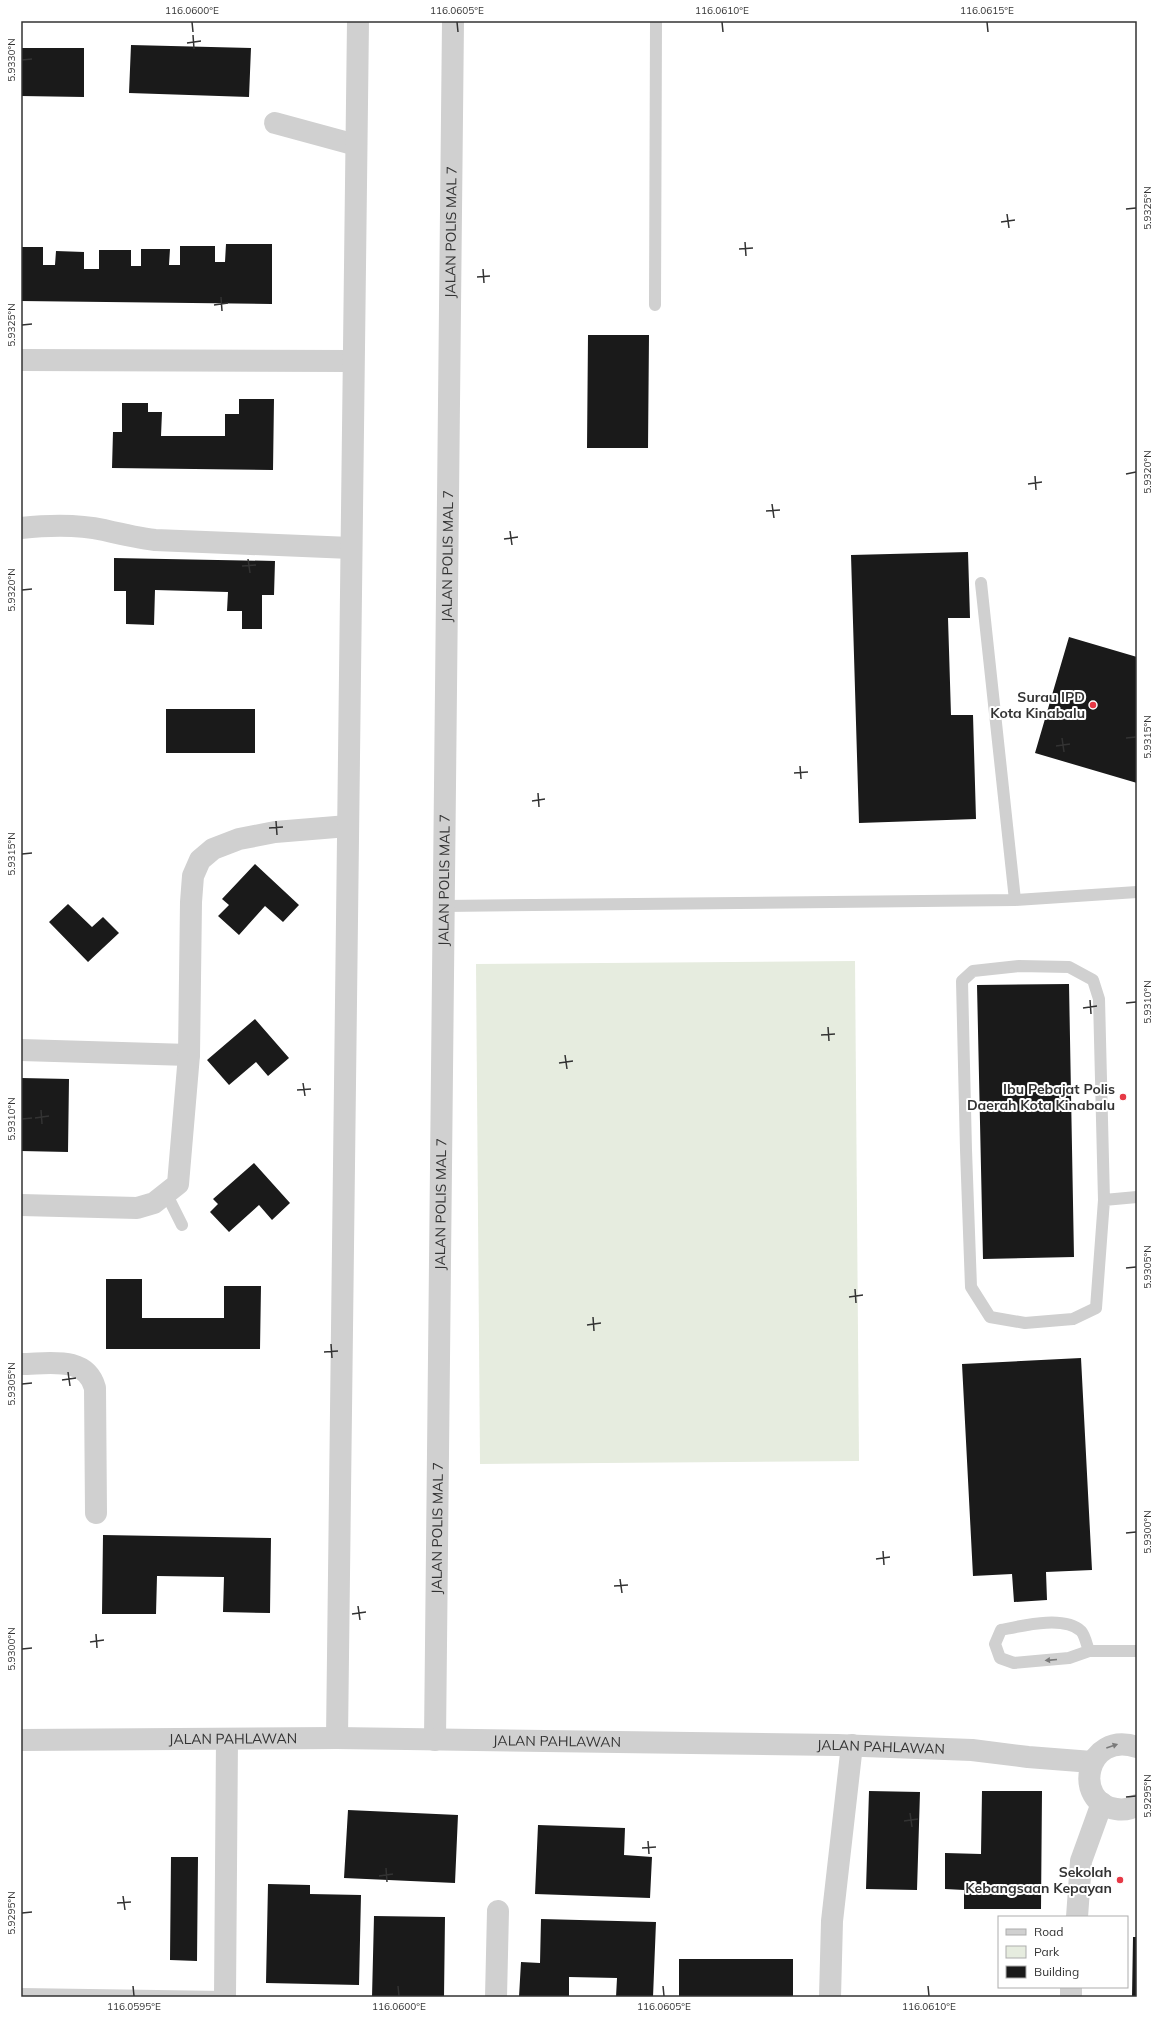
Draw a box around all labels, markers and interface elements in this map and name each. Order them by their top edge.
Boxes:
text: 116.0600°E [165,4,219,17]
text: 116.0605°E [430,4,484,17]
text: 116.0610°E [695,4,749,17]
text: 116.0615°E [960,4,1014,17]
text: 5.9330°N [5,38,18,82]
street label: JALAN POLIS MAL 7 [441,166,460,298]
text: 5.9325°N [1141,186,1154,230]
text: 5.9325°N [5,303,18,347]
text: 5.9320°N [1141,450,1154,494]
street label: JALAN POLIS MAL 7 [438,490,457,622]
text: 5.9320°N [5,568,18,612]
place label: Surau IPD Kota Kinabalu [990,688,1085,722]
marker: Surau IPD Kota Kinabalu [1088,700,1098,710]
text: 5.9315°N [1141,715,1154,759]
street label: JALAN POLIS MAL 7 [434,814,454,946]
text: 5.9315°N [5,832,18,876]
text: 5.9310°N [1141,980,1154,1024]
place label: Ibu Pebajat Polis Daerah Kota Kinabalu [967,1080,1115,1114]
marker: Ibu Pebajat Polis Daerah Kota Kinabalu [1118,1092,1128,1102]
text: 5.9310°N [5,1097,18,1141]
street label: JALAN POLIS MAL 7 [431,1138,450,1270]
text: 5.9305°N [1141,1245,1154,1289]
text: 5.9305°N [5,1362,18,1406]
street label: JALAN POLIS MAL 7 [428,1462,447,1594]
text: 5.9300°N [1141,1510,1154,1554]
text: 5.9300°N [5,1627,18,1671]
one-way arrow [1045,1656,1057,1663]
street label: JALAN PAHLAWAN [169,1729,297,1748]
street label: JALAN PAHLAWAN [493,1731,621,1751]
street label: JALAN PAHLAWAN [817,1736,945,1758]
one-way arrow [1106,1743,1118,1749]
text: 5.9295°N [1141,1774,1154,1818]
place label: Sekolah Kebangsaan Kepayan [965,1863,1112,1897]
marker: Sekolah Kebangsaan Kepayan [1115,1875,1125,1885]
text: 5.9295°N [5,1891,18,1935]
legend [998,1916,1128,1988]
text: Road [1034,1924,1063,1939]
text: Park [1034,1944,1060,1959]
text: Building [1034,1964,1079,1979]
text: 116.0595°E [107,2000,161,2013]
text: 116.0600°E [372,2000,426,2013]
text: 116.0605°E [637,2000,691,2013]
text: 116.0610°E [902,2000,956,2013]

